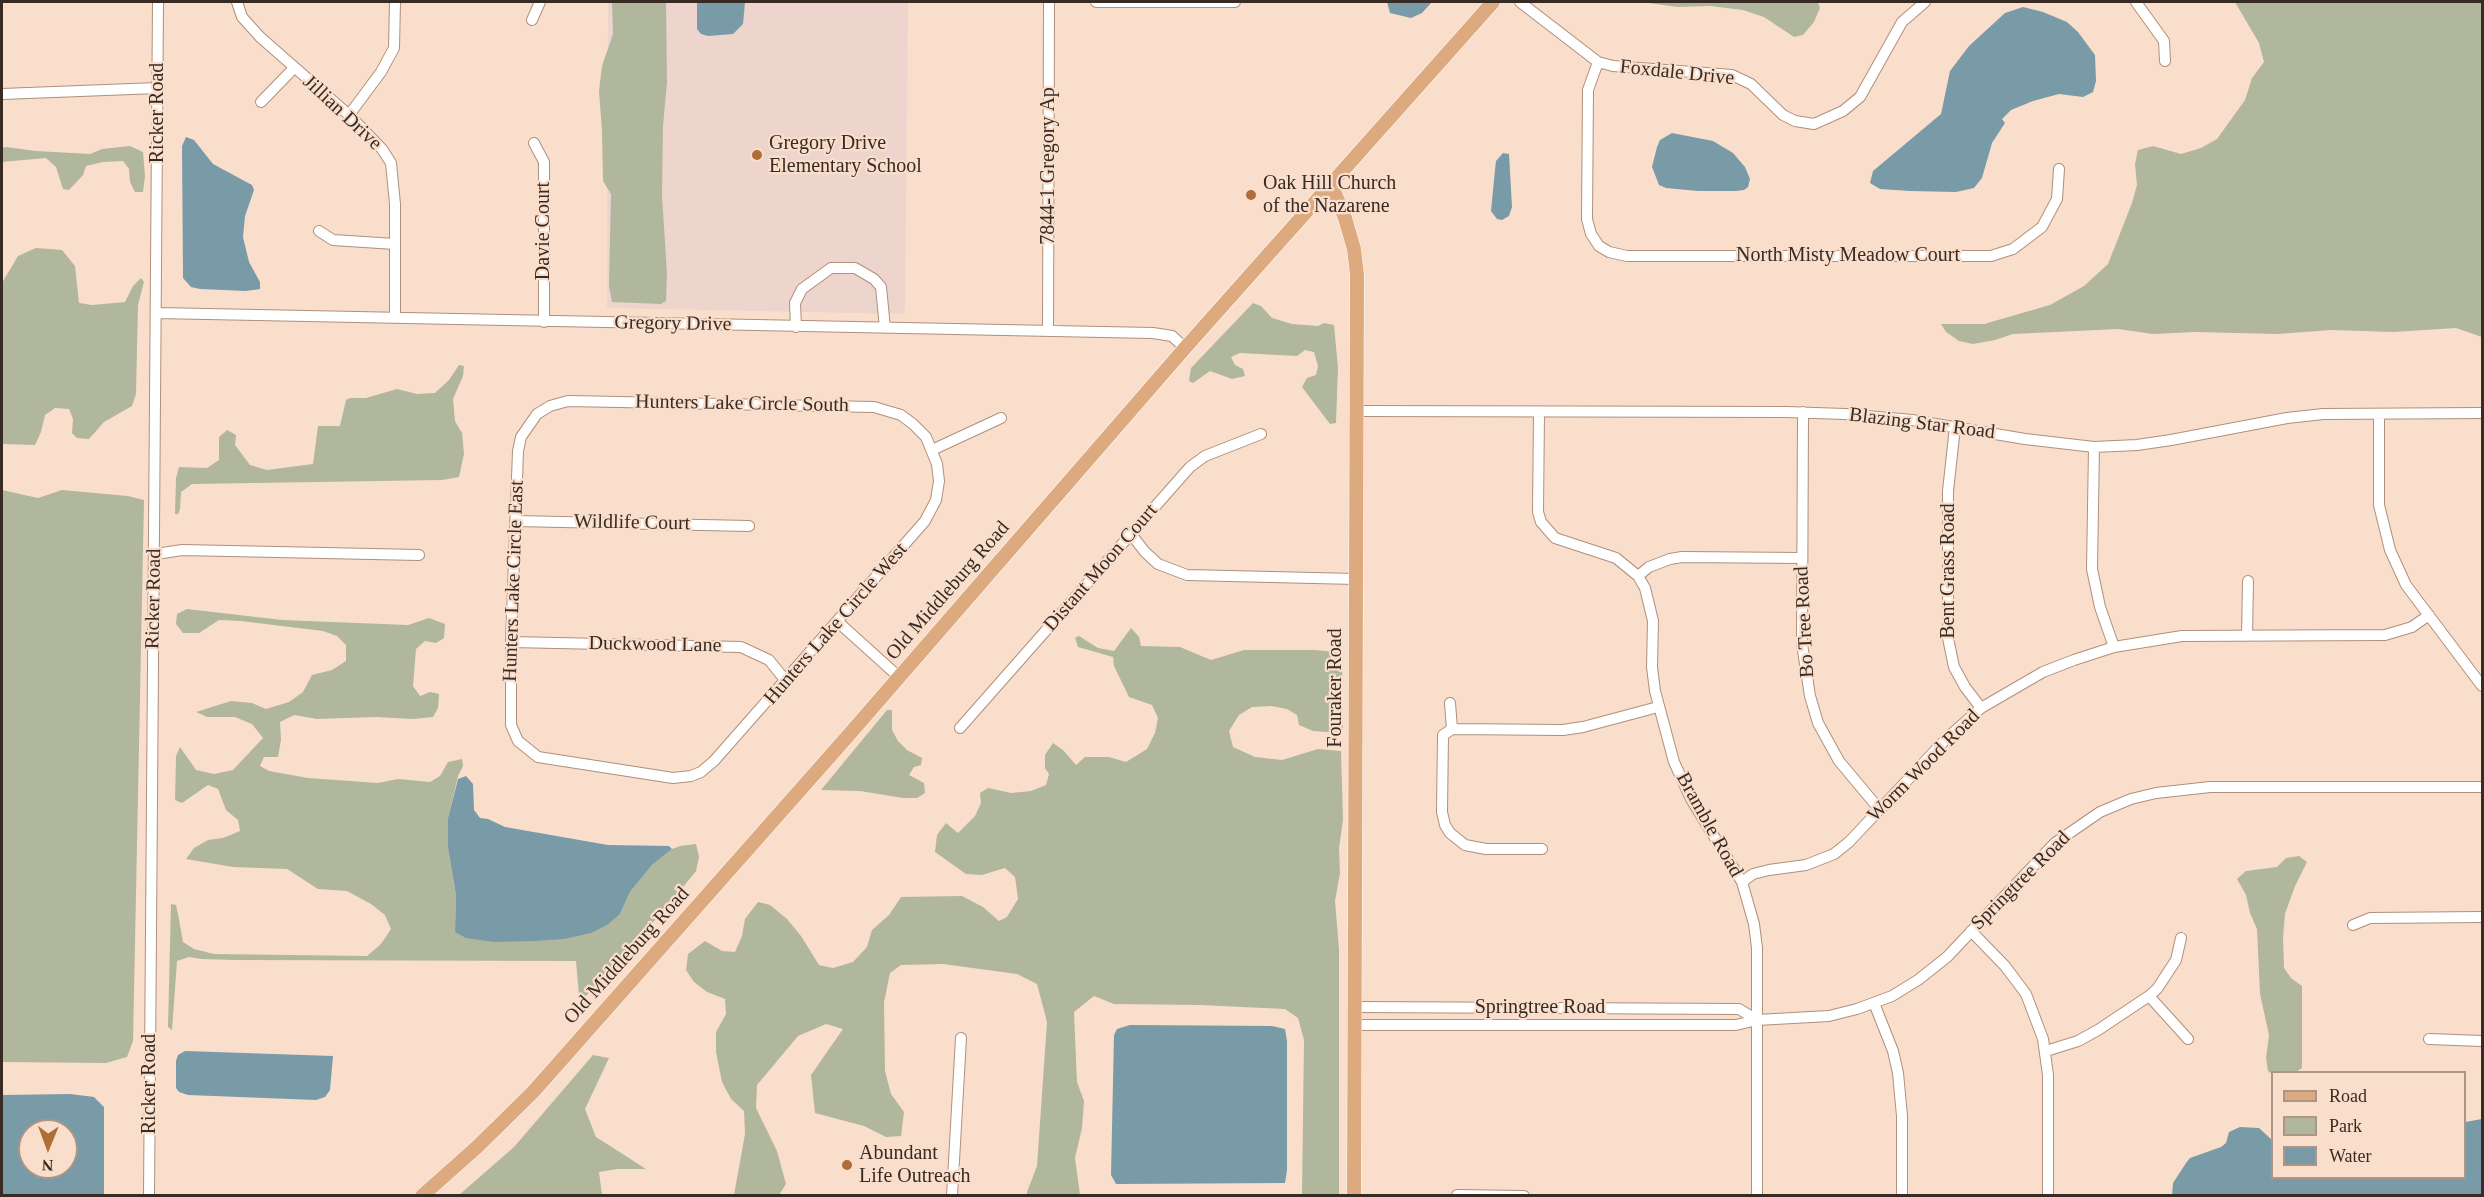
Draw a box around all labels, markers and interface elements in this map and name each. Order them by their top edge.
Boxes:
street label: Foxdale Drive [1619,55,1735,91]
street label: Ricker Road [146,63,170,163]
street label: Jillian Drive [297,70,387,156]
street label: 7844-1 Gregory Ap [1037,87,1061,245]
place label: Gregory Drive Elementary School [769,132,922,179]
marker: Gregory Drive Elementary School [750,148,764,162]
place label: Oak Hill Church of the Nazarene [1263,172,1396,219]
street label: Davie Court [532,182,556,280]
marker: Oak Hill Church of the Nazarene [1244,188,1258,202]
street label: North Misty Meadow Court [1736,244,1960,268]
street label: Gregory Drive [614,311,732,337]
street label: Hunters Lake Circle South [635,390,849,418]
street label: Blazing Star Road [1848,403,1996,445]
street label: Hunters Lake Circle East [498,480,530,682]
street label: Distant Moon Court [1039,499,1163,637]
street label: Bent Grass Road [1937,503,1961,639]
street label: Wildlife Court [574,510,690,536]
street label: Old Middleburg Road [881,517,1015,665]
street label: Hunters Lake Circle West [759,538,913,710]
street label: Ricker Road [141,549,167,649]
street label: Bo Tree Road [1790,566,1820,678]
street label: Fouraker Road [1324,628,1348,748]
street label: Duckwood Lane [588,632,722,658]
street label: Worm Wood Road [1863,705,1985,827]
street label: Bramble Road [1670,768,1748,882]
street label: Springtree Road [1966,826,2076,936]
street label: Old Middleburg Road [559,882,695,1030]
street label: Springtree Road [1475,996,1605,1020]
street label: Ricker Road [138,1034,162,1134]
legend [2271,1071,2466,1179]
text: Road [2329,1086,2367,1106]
text: Park [2329,1116,2362,1136]
north arrow [18,1119,78,1179]
place label: Abundant Life Outreach [859,1142,971,1189]
text: Water [2329,1146,2372,1166]
text: N [42,1157,54,1174]
marker: Abundant Life Outreach [840,1158,854,1172]

